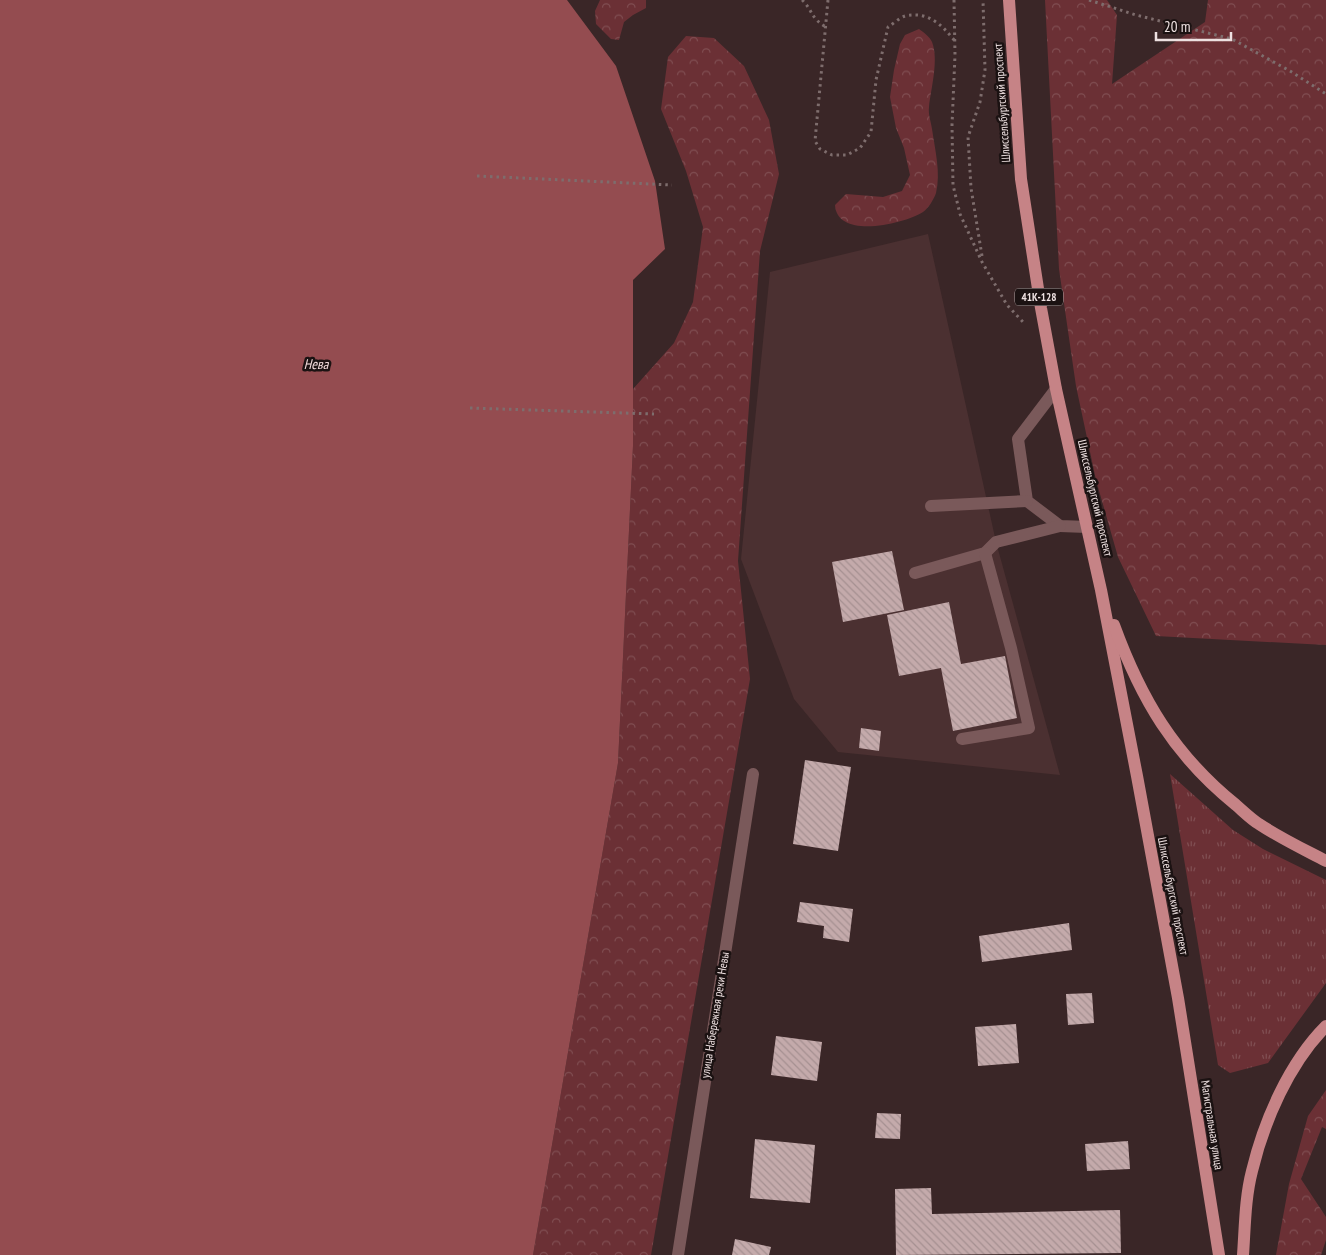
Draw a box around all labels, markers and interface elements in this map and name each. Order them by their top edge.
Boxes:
scale bar [1156,10,1231,42]
text: 20 m [1164,17,1190,36]
street label: Шлиссельбургский проспект [990,43,1013,163]
road number: 41К-128 [1015,288,1063,306]
water label: Нева [304,355,330,373]
street label: Шлиссельбургский проспект [1075,438,1116,558]
street label: Шлиссельбургский проспект [1155,836,1192,956]
street label: улица Набережная реки Невы [697,951,732,1079]
street label: Магистральная улица [1198,1079,1227,1171]

